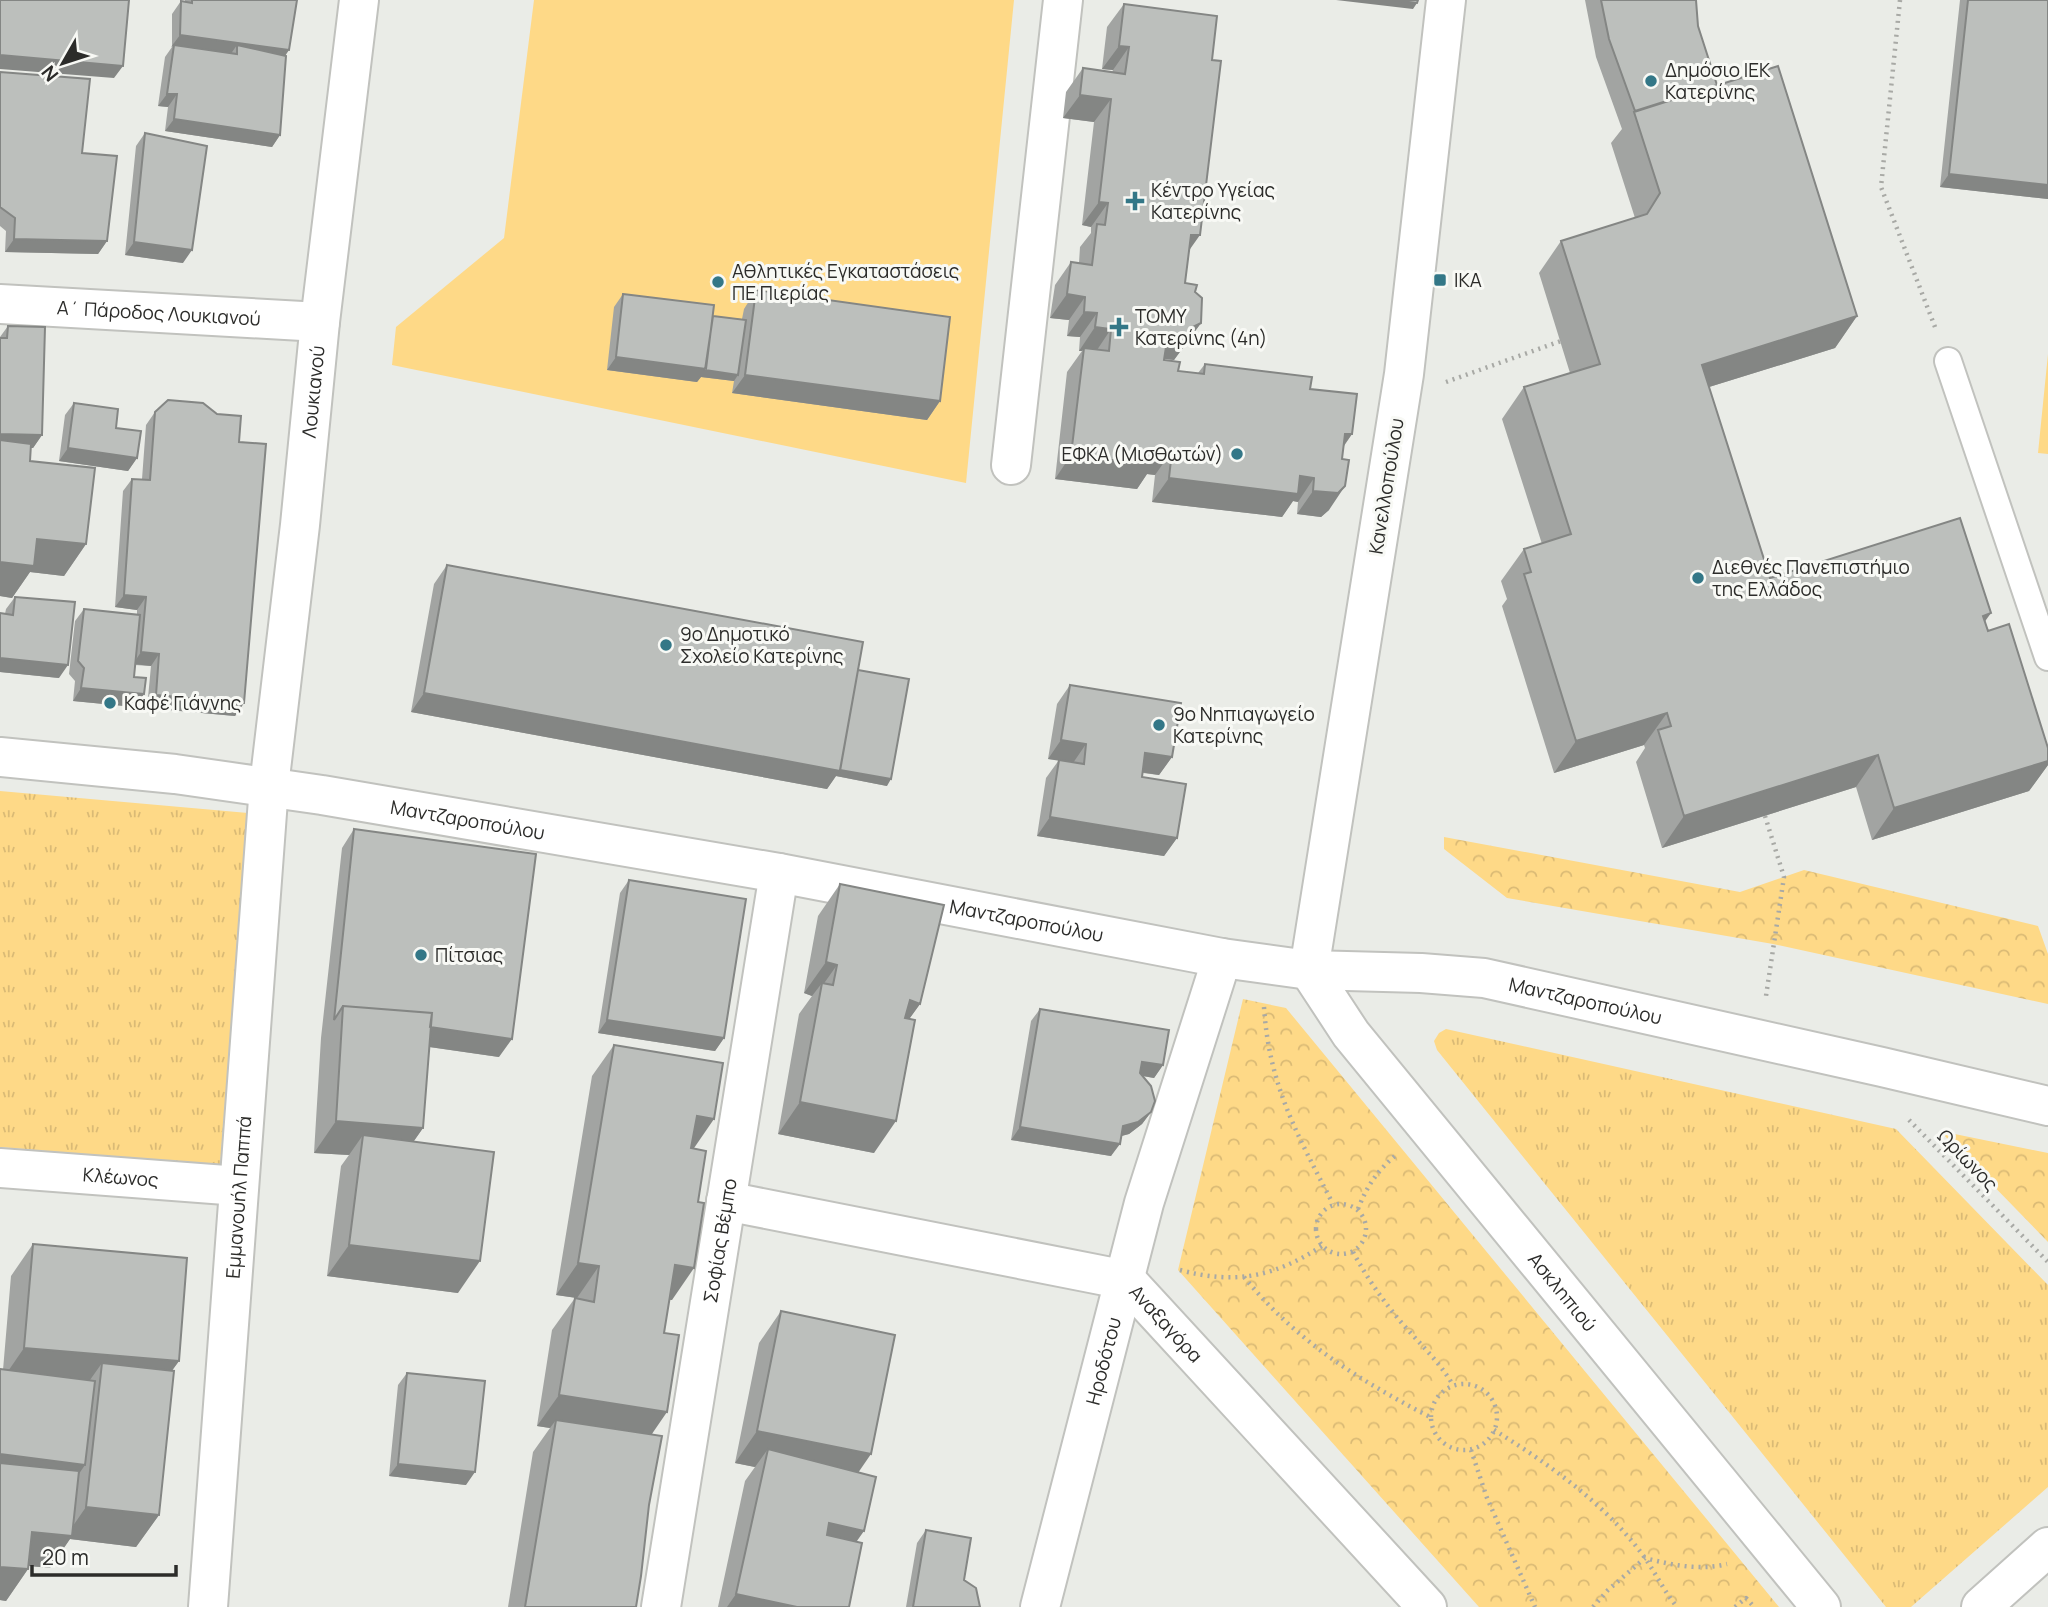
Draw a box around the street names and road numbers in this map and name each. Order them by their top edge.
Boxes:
street label: Α΄ Πάροδος Λουκιανού [56,294,261,332]
street label: Λουκιανού [296,344,331,439]
street label: Κανελλοπούλου [1362,416,1410,556]
street label: Μαντζαροπούλου [388,794,547,846]
street label: Μαντζαροπούλου [947,893,1106,948]
street label: Μαντζαροπούλου [1506,971,1665,1030]
street label: Εμμανουήλ Παππά [219,1115,257,1279]
street label: Ωρίωνος [1932,1123,2004,1197]
street label: Κλέωνος [82,1161,160,1193]
street label: Σοφίας Βέμπο [697,1177,743,1305]
street label: Ασκληπιού [1522,1247,1603,1337]
street label: Αναξαγόρα [1124,1279,1209,1368]
street label: Ηροδότου [1080,1314,1127,1408]

